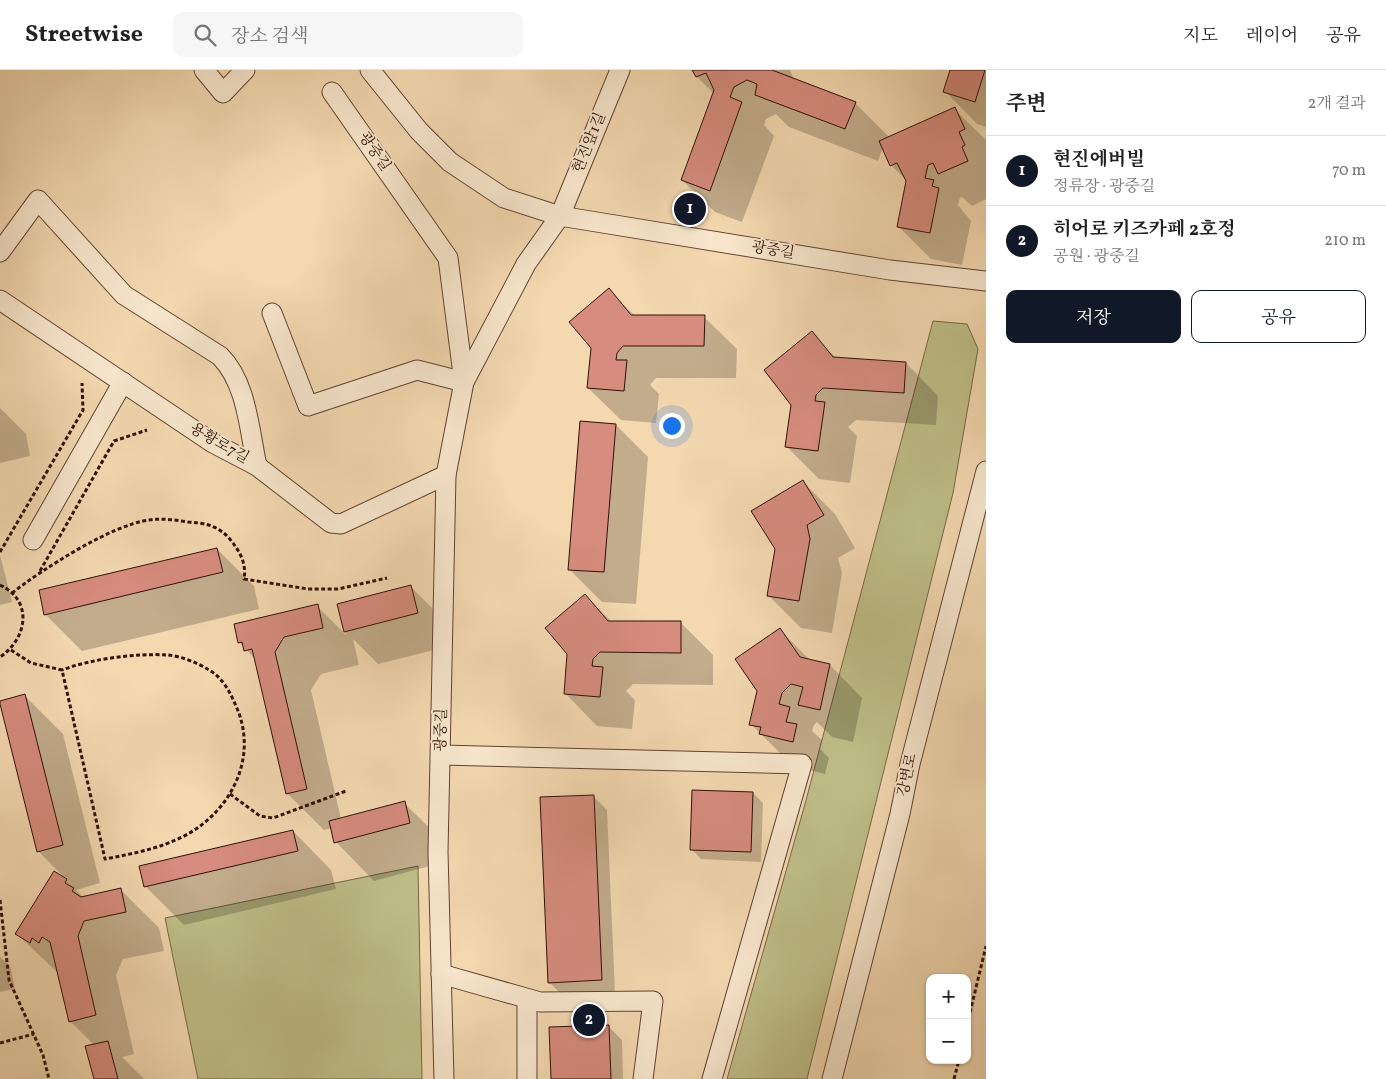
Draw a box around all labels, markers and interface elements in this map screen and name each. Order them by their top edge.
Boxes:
search box [173,12,523,57]
text: Streetwise [25,18,143,52]
icon: search [191,21,219,49]
text: 장소 검색 [231,24,308,50]
text: 지도 [1183,24,1218,49]
text: 레이어 [1246,24,1298,49]
text: 공유 [1326,24,1361,49]
text: 주변 [1006,90,1047,119]
text: 2개 결과 [1308,93,1366,115]
street label: 현진앞1길 [568,109,612,177]
street label: 광중길 [353,128,395,176]
text: 현진에버빌 [1053,147,1145,173]
text: 1 [1019,160,1025,182]
text: 70 m [1332,160,1366,182]
text: 정류장 · 광중길 [1053,176,1155,198]
pin: 1 [674,190,706,228]
text: 히어로 키즈카페 2호정 [1053,217,1236,243]
text: 2 [1018,230,1026,252]
text: 210 m [1324,230,1366,252]
street label: 광중길 [750,237,796,265]
text: 공원 · 광중길 [1053,246,1140,268]
button: 저장 [1006,290,1181,343]
button: 공유 [1191,290,1366,343]
your location [659,413,685,439]
street label: 용황로7길 [185,419,253,469]
street label: 광중길 [431,708,453,752]
street label: 강변로 [893,751,923,798]
map controls [926,974,971,1064]
button: + [926,974,971,1019]
pin: 2 [573,1001,605,1039]
button: − [926,1019,971,1064]

